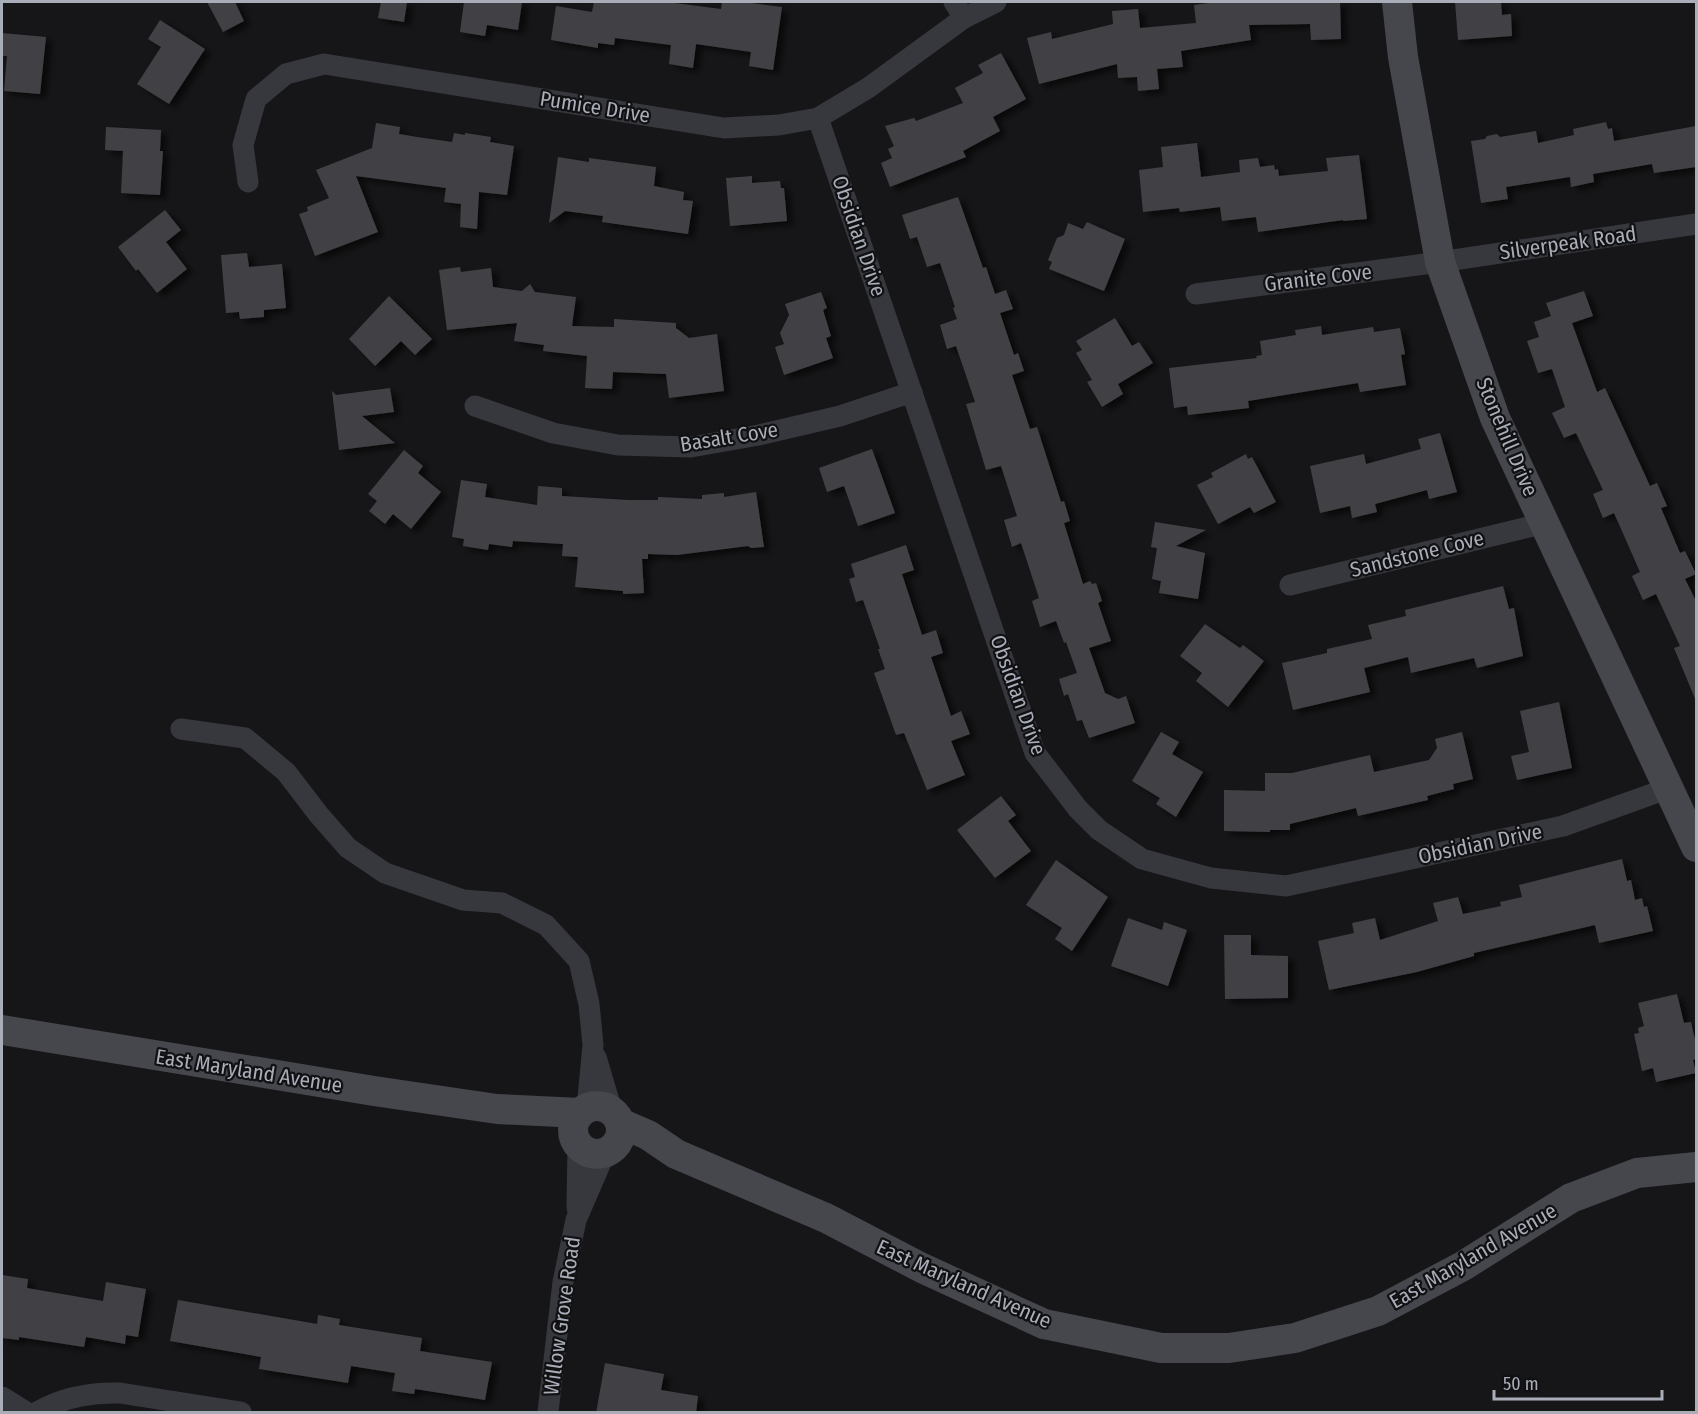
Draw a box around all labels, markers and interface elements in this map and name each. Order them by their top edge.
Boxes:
street label: Pumice Drive [538,85,652,129]
street label: Obsidian Drive [826,172,892,300]
street label: Silverpeak Road [1498,221,1638,265]
street label: Granite Cove [1263,259,1373,297]
street label: Stonehill Drive [1470,374,1544,500]
street label: Basalt Cove [678,416,780,458]
street label: Sandstone Cove [1347,525,1487,583]
street label: Obsidian Drive [984,631,1052,759]
street label: Obsidian Drive [1416,818,1544,870]
street label: East Maryland Avenue [154,1043,344,1099]
street label: East Maryland Avenue [1385,1198,1561,1314]
street label: East Maryland Avenue [873,1234,1055,1334]
street label: Willow Grove Road [538,1235,586,1397]
scale bar [1494,1363,1662,1401]
text: 50 m [1503,1373,1539,1395]

